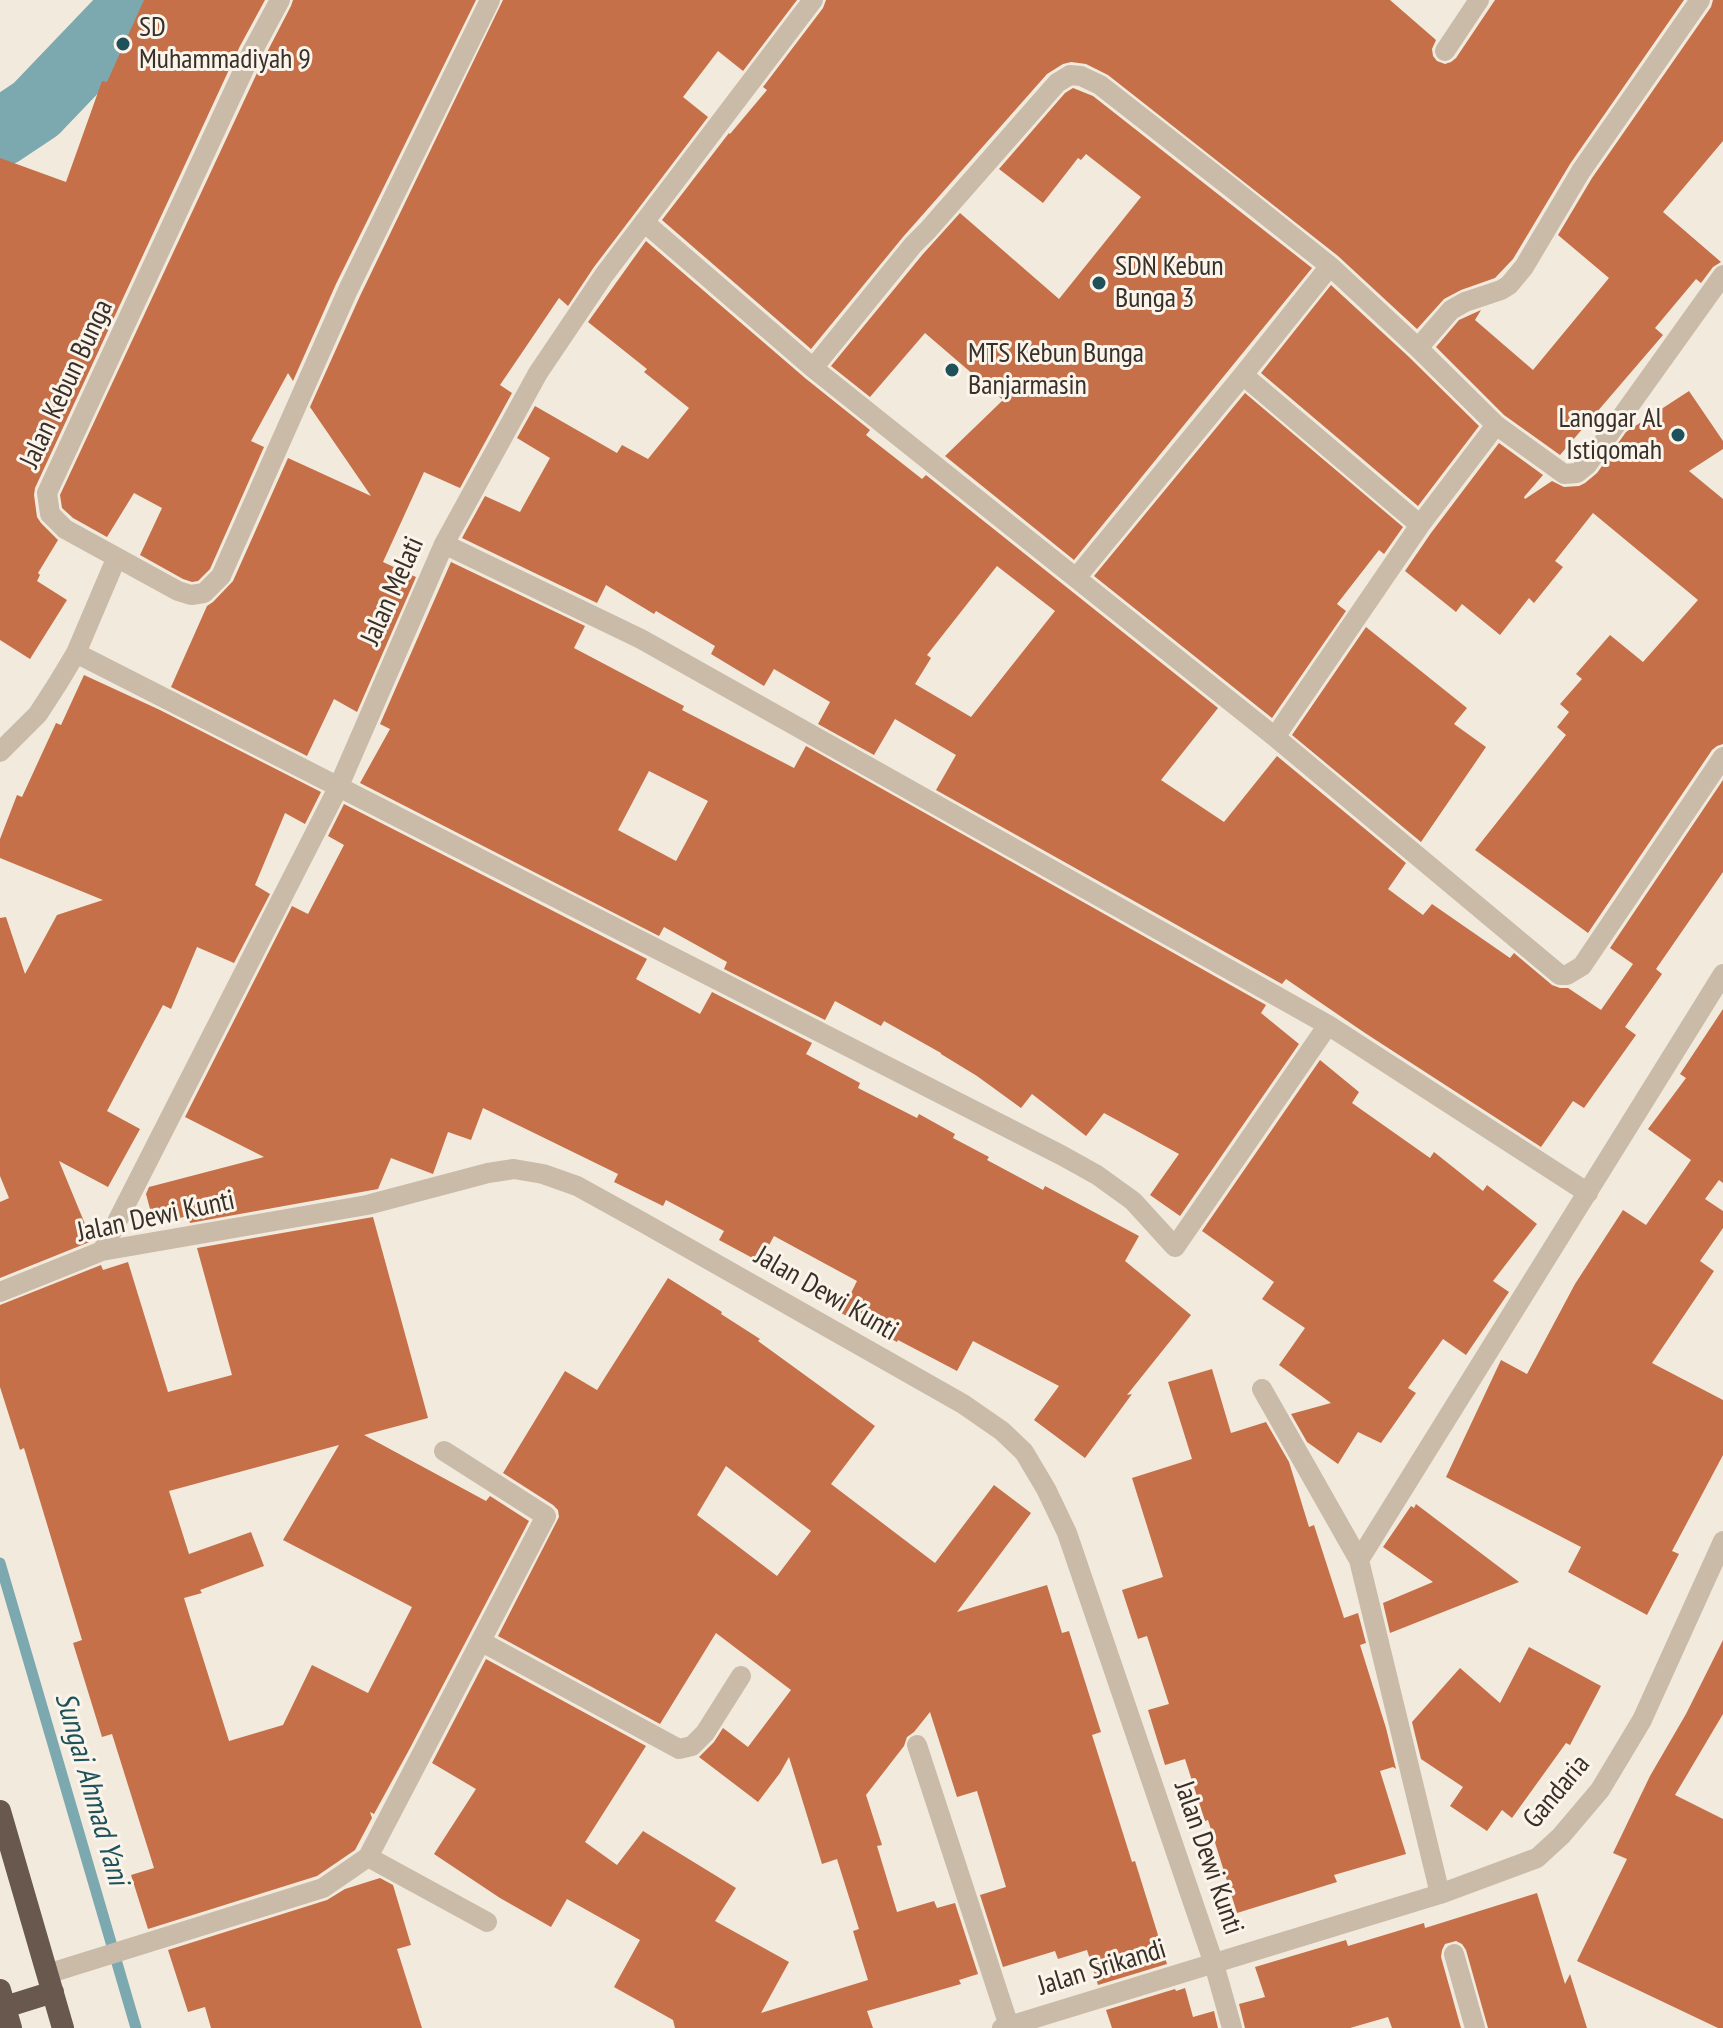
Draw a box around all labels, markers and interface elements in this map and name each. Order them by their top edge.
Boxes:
place label: SD Muhammadiyah 9 [139,11,311,77]
marker: SD Muhammadiyah 9 [114,35,132,53]
place label: SDN Kebun Bunga 3 [1115,250,1224,316]
marker: SDN Kebun Bunga 3 [1090,274,1108,292]
street label: Jalan Kebun Bunga [13,295,121,473]
place label: MTS Kebun Bunga Banjarmasin [968,337,1144,403]
marker: MTS Kebun Bunga Banjarmasin [943,361,961,379]
place label: Langgar Al Istiqomah [1559,402,1662,468]
marker: Langgar Al Istiqomah [1669,426,1687,444]
street label: Jalan Melati [354,532,432,650]
street label: Jalan Dewi Kunti [74,1184,238,1250]
street label: Jalan Dewi Kunti [748,1239,904,1349]
water label: Sungai Ahmad Yani [46,1689,136,1889]
street label: Gandaria [1517,1748,1597,1836]
street label: Jalan Dewi Kunti [1166,1777,1250,1939]
street label: Jalan Srikandi [1034,1933,1170,2003]

